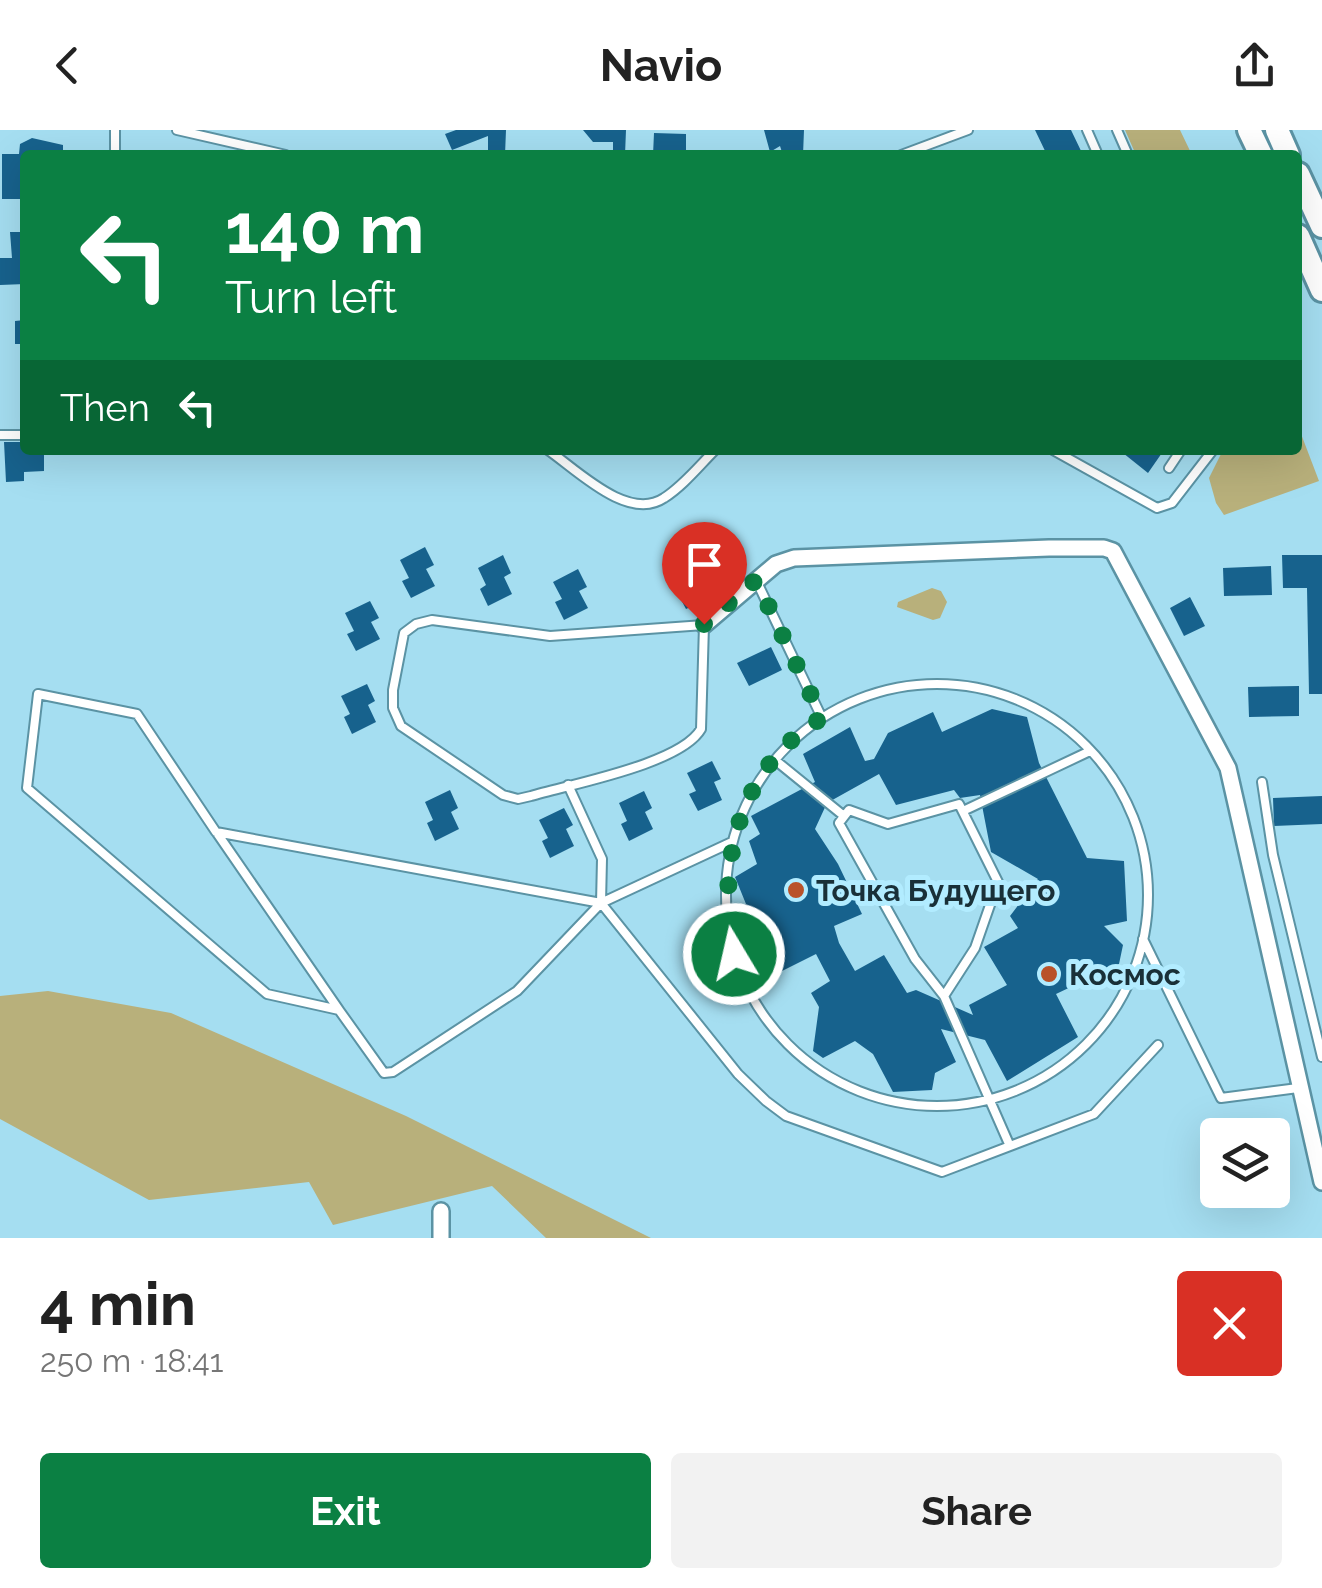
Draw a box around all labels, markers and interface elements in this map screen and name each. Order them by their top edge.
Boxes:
icon: back [40,38,95,93]
icon: share [1227,38,1282,93]
text: Navio [600,39,722,92]
text: 140 m [225,187,425,269]
icon: left [60,190,190,320]
text: Turn left [225,271,397,324]
icon: left [170,380,225,435]
text: Then [60,385,150,430]
pin [662,522,747,625]
icon: arrive [677,537,732,592]
place label: Точка Будущего [816,873,1055,908]
marker: Точка Будущего [785,879,807,901]
position arrow [682,902,786,1006]
place label: Космос [1069,957,1181,992]
marker: Космос [1038,963,1060,985]
map controls [1200,1118,1290,1208]
button: layers [1200,1118,1290,1208]
text: 4 min [40,1269,196,1339]
button: close [1177,1271,1282,1376]
text: 250 m · 18:41 [40,1342,224,1379]
button: Exit [40,1453,651,1568]
button: Share [671,1453,1282,1568]

